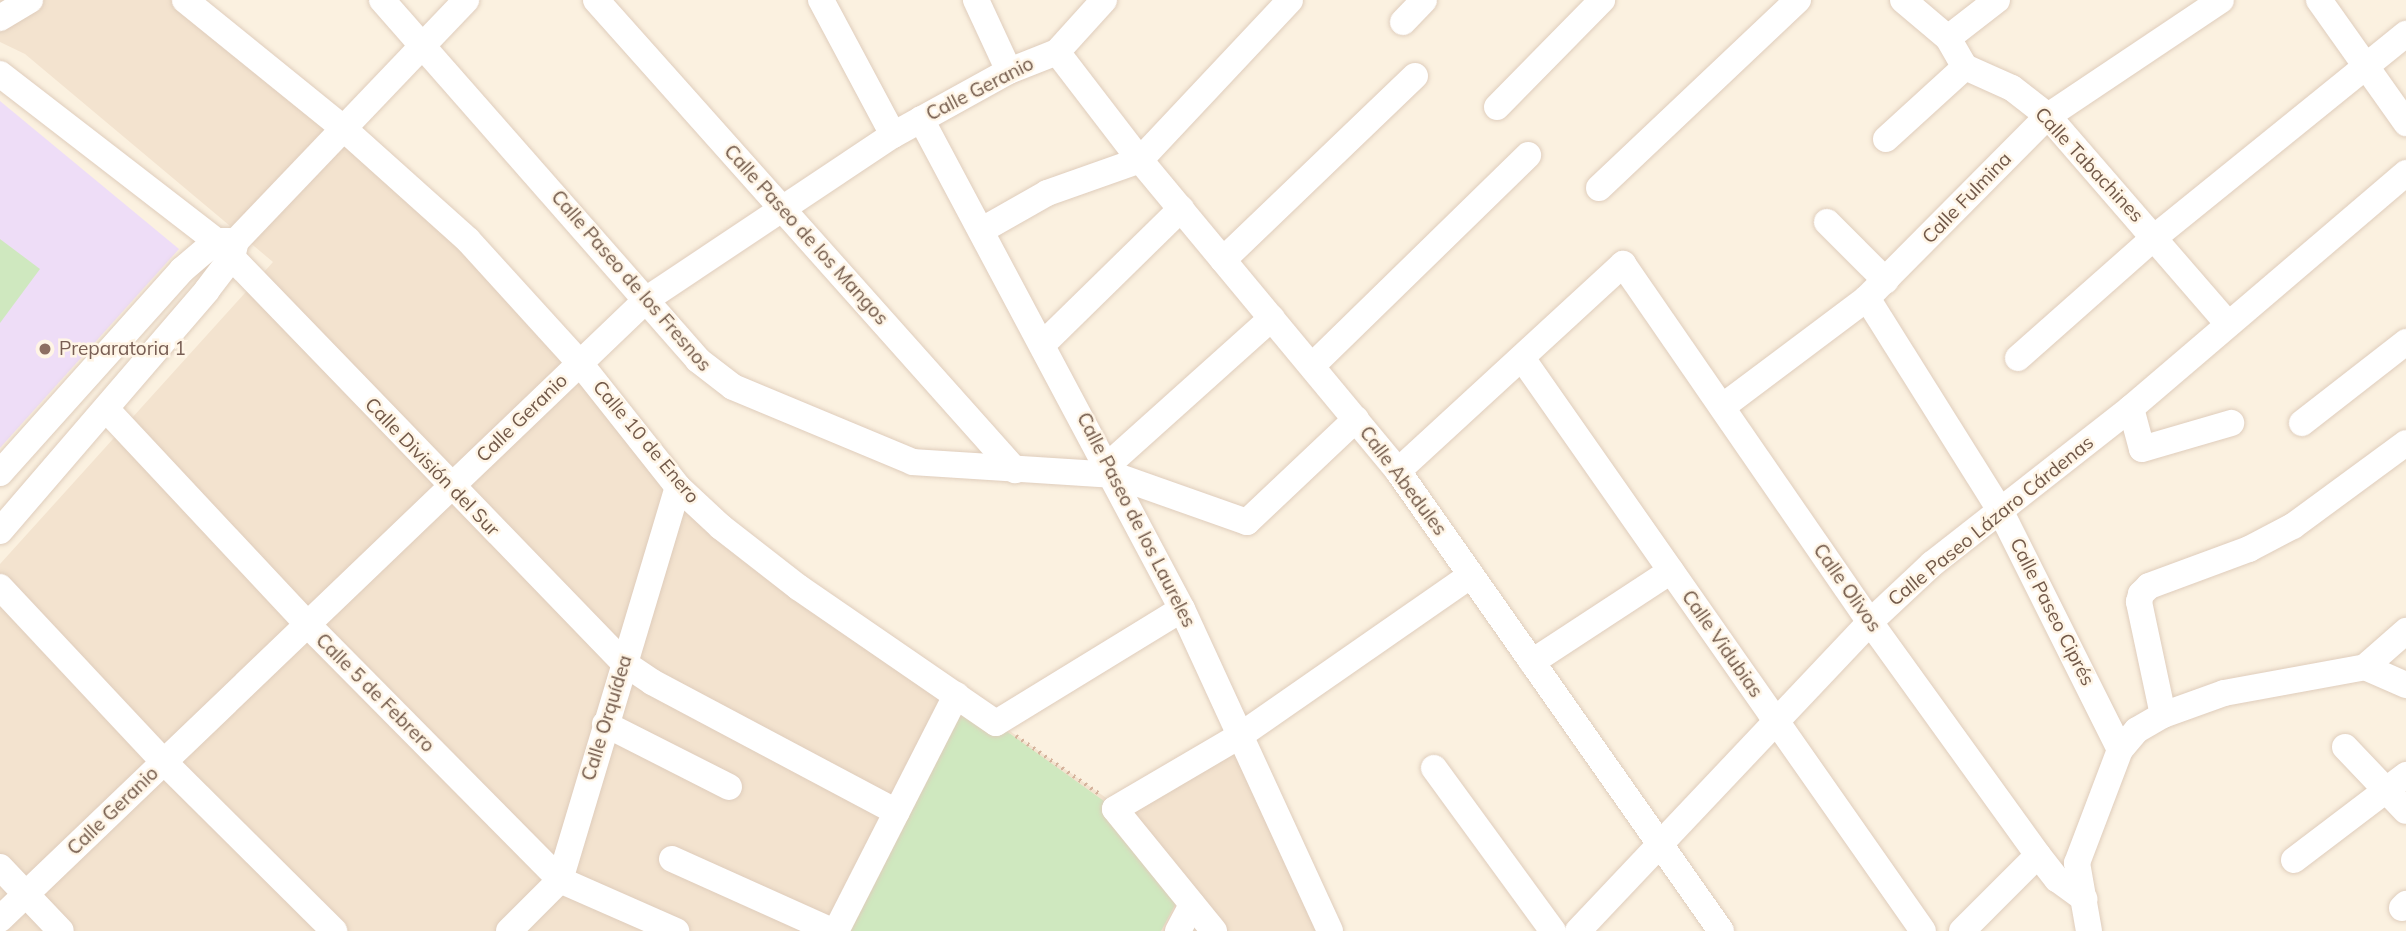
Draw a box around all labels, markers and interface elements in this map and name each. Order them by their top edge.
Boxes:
street label: Calle Geranio [923,52,1037,126]
street label: Calle Tabachines [2030,103,2148,227]
street label: Calle Paseo de los Mangos [719,140,893,330]
street label: Calle Fulmina [1918,148,2016,248]
street label: Calle Paseo de los Fresnos [546,186,716,376]
place label: Preparatoria 1 [59,338,186,360]
marker: Preparatoria 1 [37,341,53,357]
street label: Calle Geranio [472,369,572,467]
street label: Calle 10 de Enero [588,376,704,508]
street label: Calle División del Sur [360,393,504,541]
street label: Calle Paseo de los Laureles [1072,409,1200,631]
street label: Calle Abedules [1355,422,1451,540]
street label: Calle Paseo Lázaro Cárdenas [1884,431,2098,611]
street label: Calle Paseo Ciprés [2005,534,2099,690]
street label: Calle Olivos [1808,540,1886,636]
street label: Calle Vidubias [1677,586,1767,702]
street label: Calle 5 de Febrero [311,629,439,757]
street label: Calle Orquídea [577,653,637,783]
street label: Calle Geranio [63,762,163,860]

